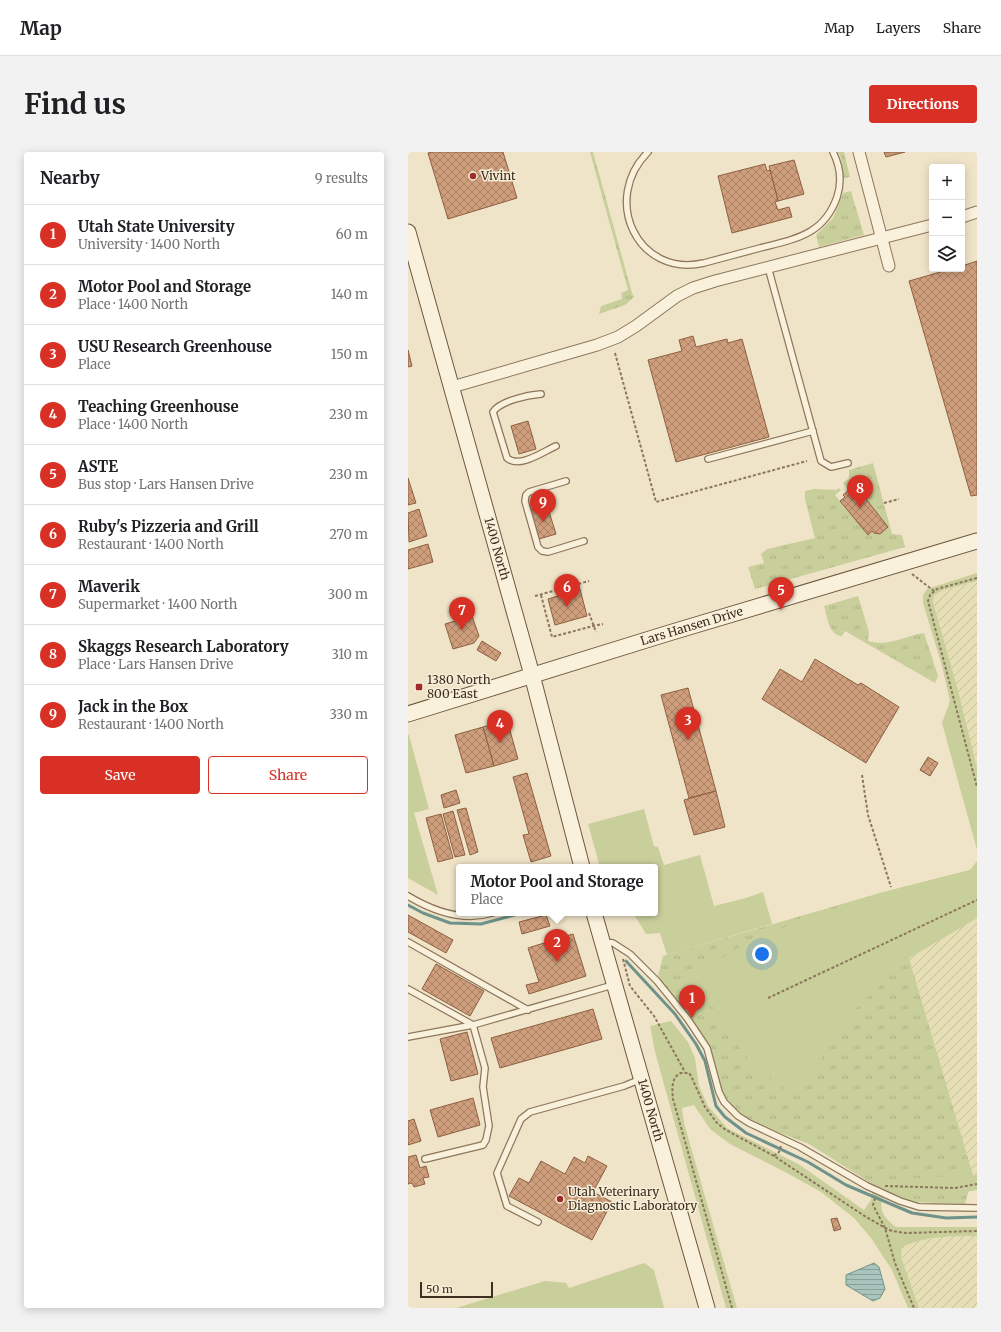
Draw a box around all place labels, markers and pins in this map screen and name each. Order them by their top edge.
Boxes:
place label: Vivint [480,168,516,183]
marker: Vivint [468,171,478,181]
pin: 8 [847,475,873,508]
pin: 9 [530,489,556,522]
pin: 6 [554,574,580,607]
pin: 5 [768,577,794,610]
pin: 7 [449,597,475,630]
place label: 1380 North 800 East [427,672,491,701]
marker: 1380 North 800 East [414,682,424,692]
pin: 3 [675,707,701,740]
pin: 4 [487,710,513,743]
pin: 2 [544,929,570,962]
pin: 1 [679,985,705,1018]
place label: Utah Veterinary Diagnostic Laboratory [568,1184,697,1213]
marker: Utah Veterinary Diagnostic Laboratory [555,1194,565,1204]

